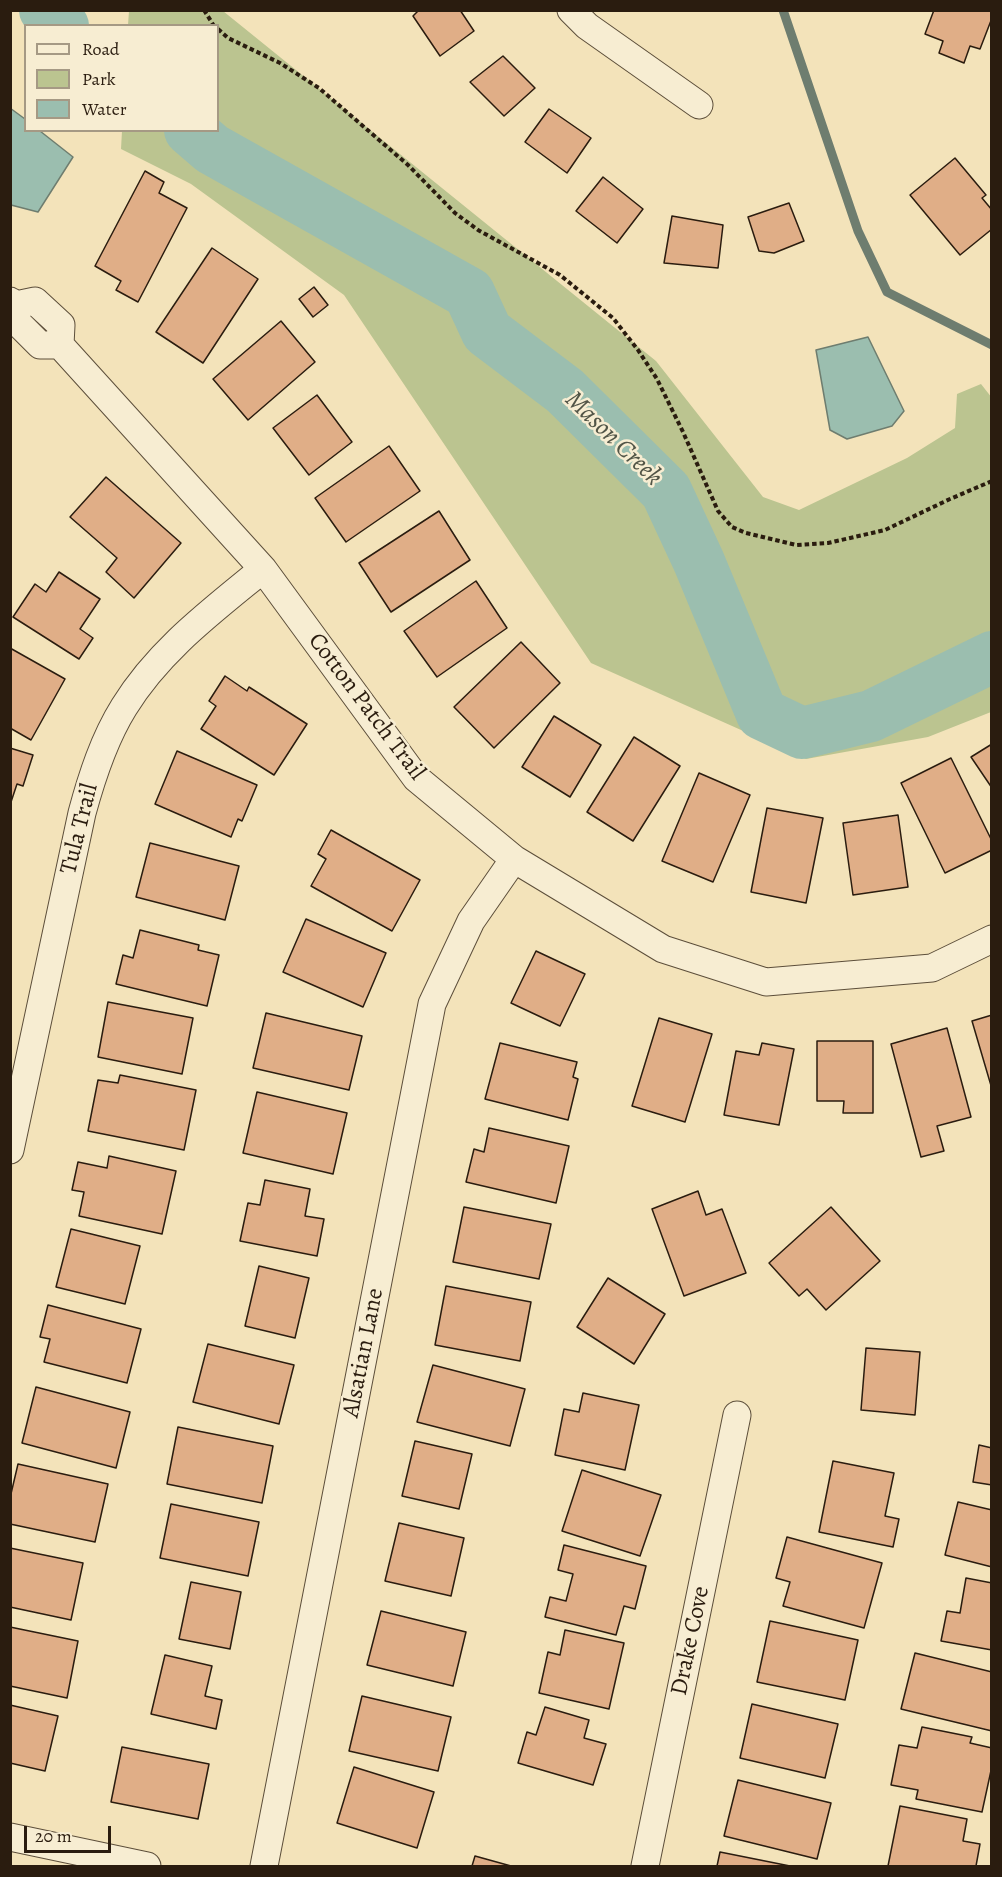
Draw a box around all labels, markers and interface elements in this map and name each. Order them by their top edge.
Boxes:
legend [24,24,219,132]
text: Road [82,37,119,61]
text: Park [82,67,116,91]
text: Water [82,97,127,121]
water label: Mason Creek [558,385,668,493]
street label: Cotton Patch Trail [301,628,431,786]
street label: Tula Trail [55,781,105,877]
street label: Alsatian Lane [337,1286,391,1420]
street label: Drake Cove [665,1584,717,1698]
scale bar [27,1814,114,1852]
text: 20 m [35,1824,72,1848]

